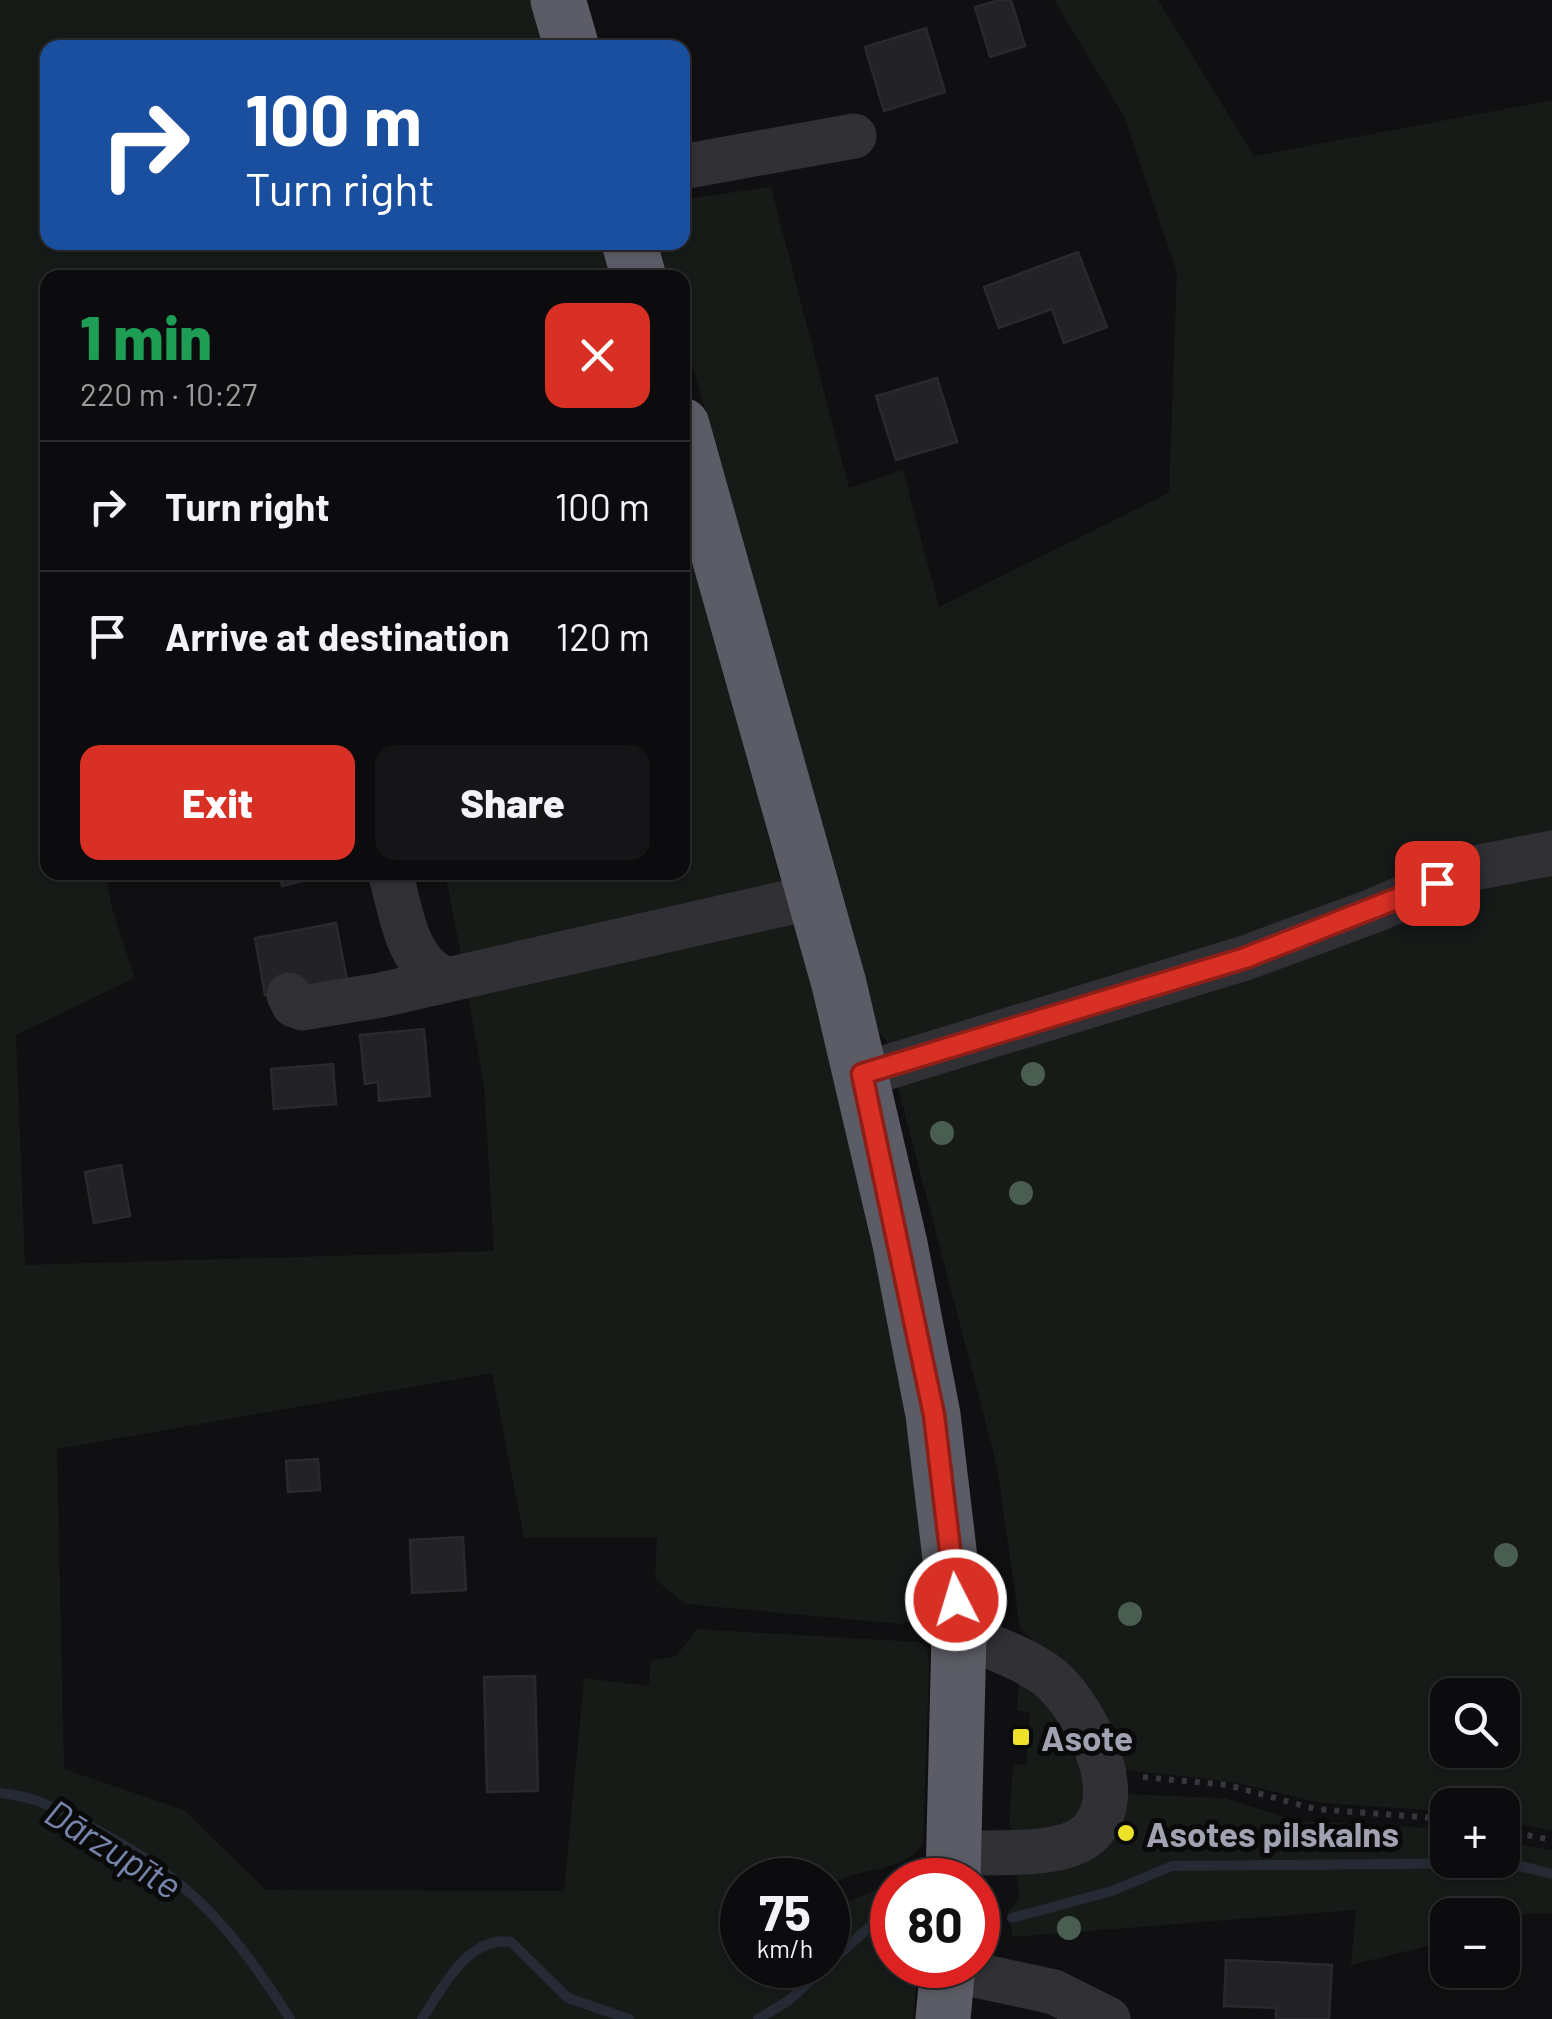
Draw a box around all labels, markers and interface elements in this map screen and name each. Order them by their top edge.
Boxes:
text: 100 m [245,76,422,160]
icon: right [80,80,210,210]
text: Turn right [245,161,435,215]
text: 1 min [80,300,212,372]
button: close [545,303,650,408]
text: 220 m · 10:27 [80,374,257,412]
icon: right [80,479,135,534]
text: Turn right [165,483,330,529]
text: 100 m [555,483,650,529]
icon: arrive [80,609,135,664]
text: Arrive at destination [165,613,510,659]
text: 120 m [556,613,650,659]
button: Exit [80,745,355,860]
button: Share [375,745,650,860]
pin [1395,841,1480,926]
icon: arrive [1410,856,1465,911]
position arrow [904,1548,1008,1652]
map controls [1430,1678,1520,1988]
button: search [1430,1678,1520,1768]
place label: Asote [1041,1716,1133,1758]
marker: Asote [1010,1726,1032,1748]
water label: Dārzupīte [37,1788,191,1908]
button: + [1430,1788,1520,1878]
place label: Asotes pilskalns [1146,1812,1399,1854]
marker: Asotes pilskalns [1115,1822,1137,1844]
speed limit sign: 80 [870,1858,1000,1988]
text: 75 [759,1881,811,1941]
button: − [1430,1898,1520,1988]
text: km/h [757,1933,813,1963]

